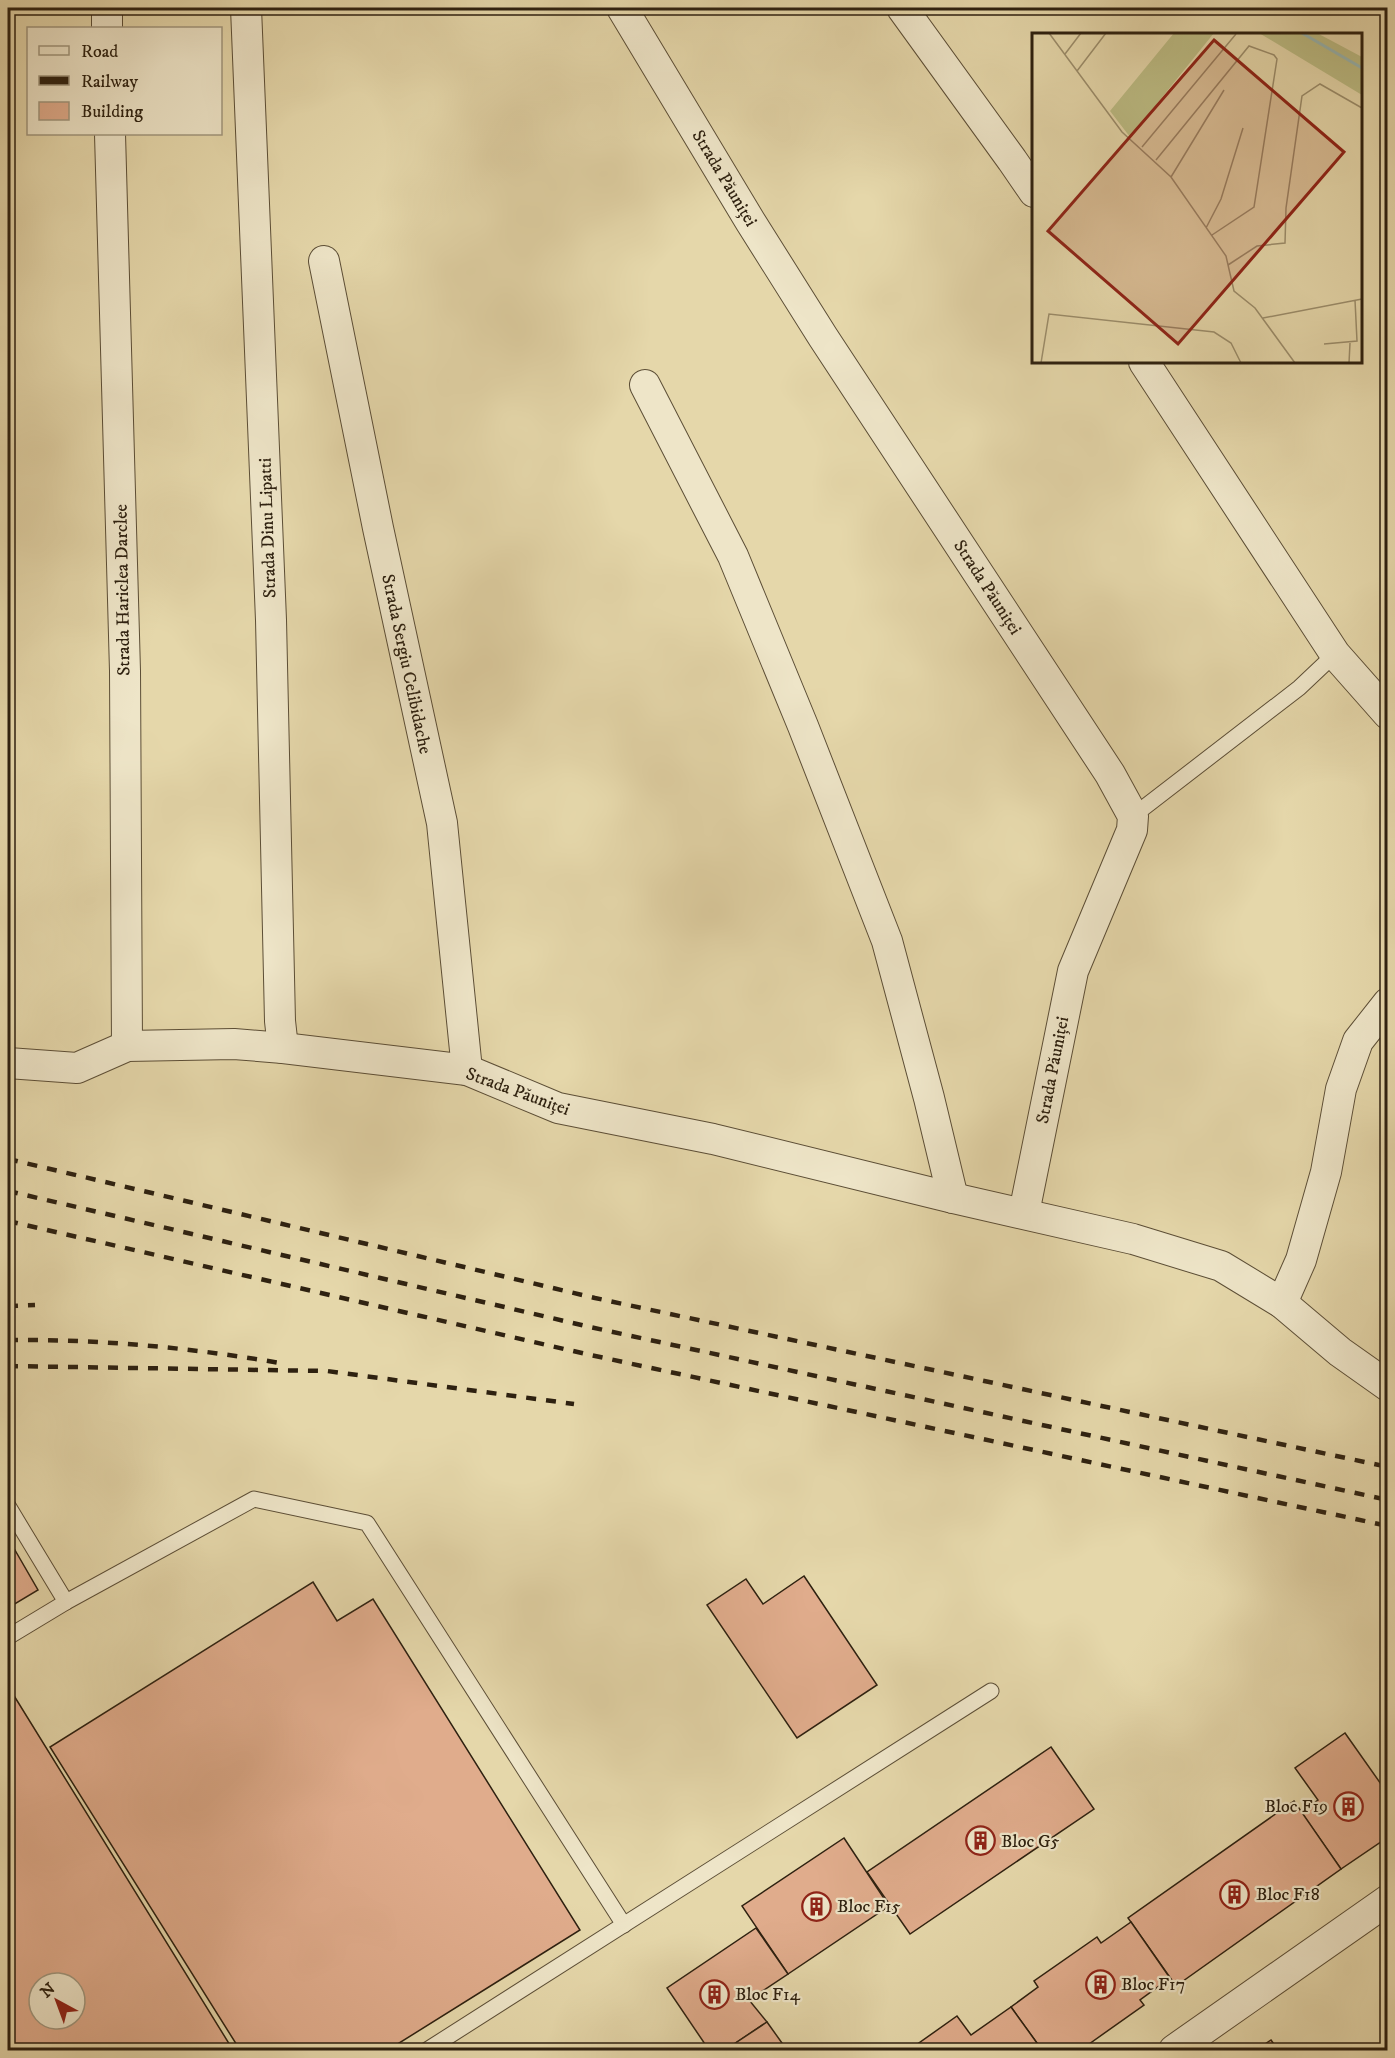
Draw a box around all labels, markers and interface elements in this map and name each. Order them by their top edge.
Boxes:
legend [27,27,222,135]
inset map [1032,33,1362,363]
text: Road [81,41,118,63]
text: Railway [81,71,139,93]
text: Building [81,101,143,123]
street label: Strada Păuniței [687,126,762,231]
street label: Strada Dinu Lipatti [255,457,281,599]
street label: Strada Hariclea Darclee [111,504,135,676]
street label: Strada Păuniței [948,536,1026,639]
street label: Strada Sergiu Celibidache [376,572,436,756]
street label: Strada Păuniței [1032,1015,1074,1126]
street label: Strada Păuniței [463,1063,573,1121]
building icon: Bloc F19 [1333,1790,1365,1822]
place label: Bloc F19 [1264,1796,1328,1818]
building icon: Bloc G5 [964,1825,996,1857]
place label: Bloc G5 [1001,1831,1060,1853]
building icon: Bloc F18 [1219,1878,1251,1910]
place label: Bloc F18 [1256,1884,1320,1906]
building icon: Bloc F15 [800,1890,832,1922]
place label: Bloc F15 [837,1896,901,1918]
building icon: Bloc F17 [1084,1968,1116,2000]
north arrow [27,1971,87,2031]
place label: Bloc F17 [1121,1974,1185,1996]
building icon: Bloc F14 [698,1978,730,2010]
text: N [36,1979,59,2002]
place label: Bloc F14 [735,1984,801,2006]

